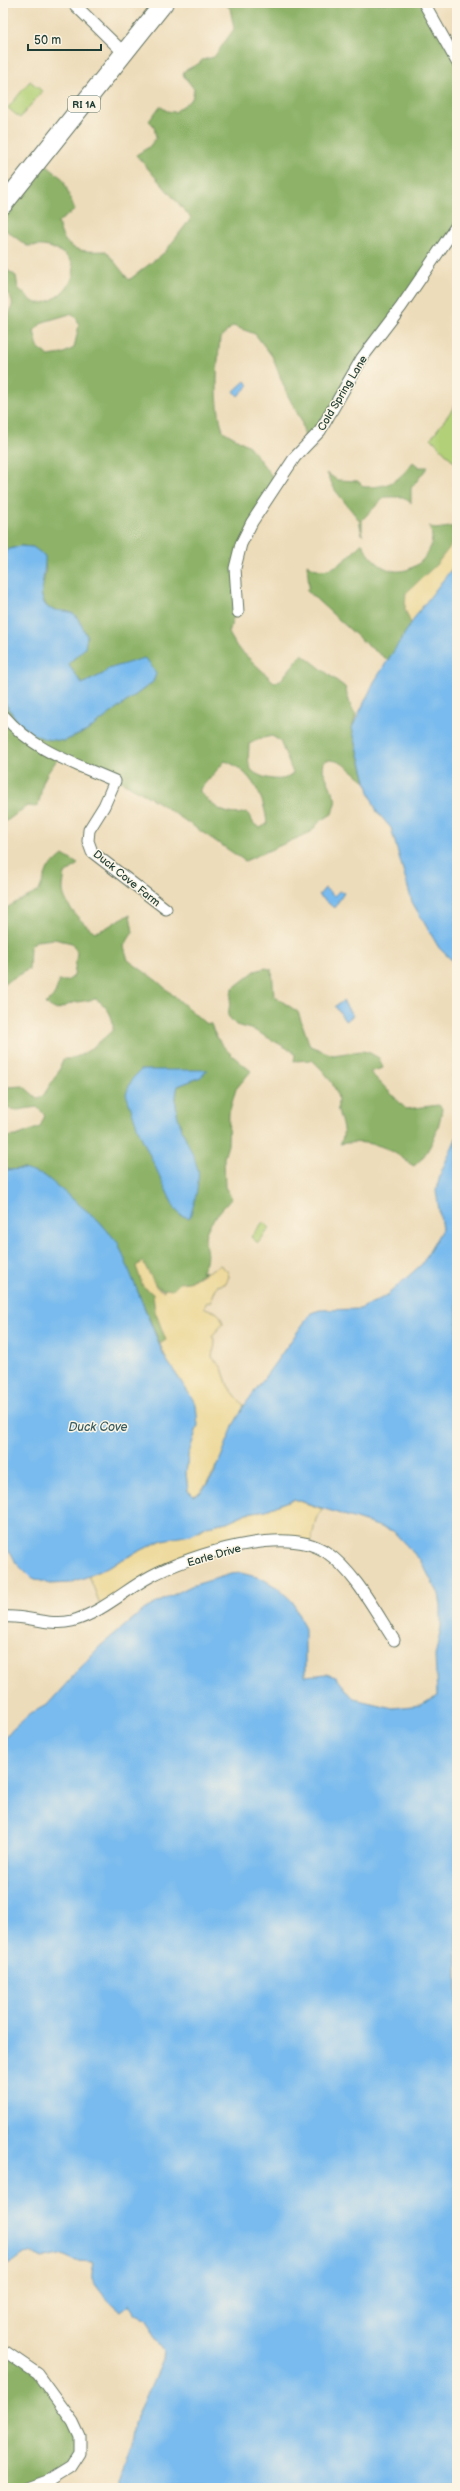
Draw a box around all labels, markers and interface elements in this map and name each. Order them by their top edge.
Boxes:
scale bar [28,26,101,52]
text: 50 m [34,33,61,48]
road number: RI 1A [68,96,100,112]
street label: Cold Spring Lane [315,353,370,433]
street label: Duck Cove Farm [91,847,163,909]
water label: Duck Cove [68,1420,128,1435]
street label: Earle Drive [186,1541,243,1569]

